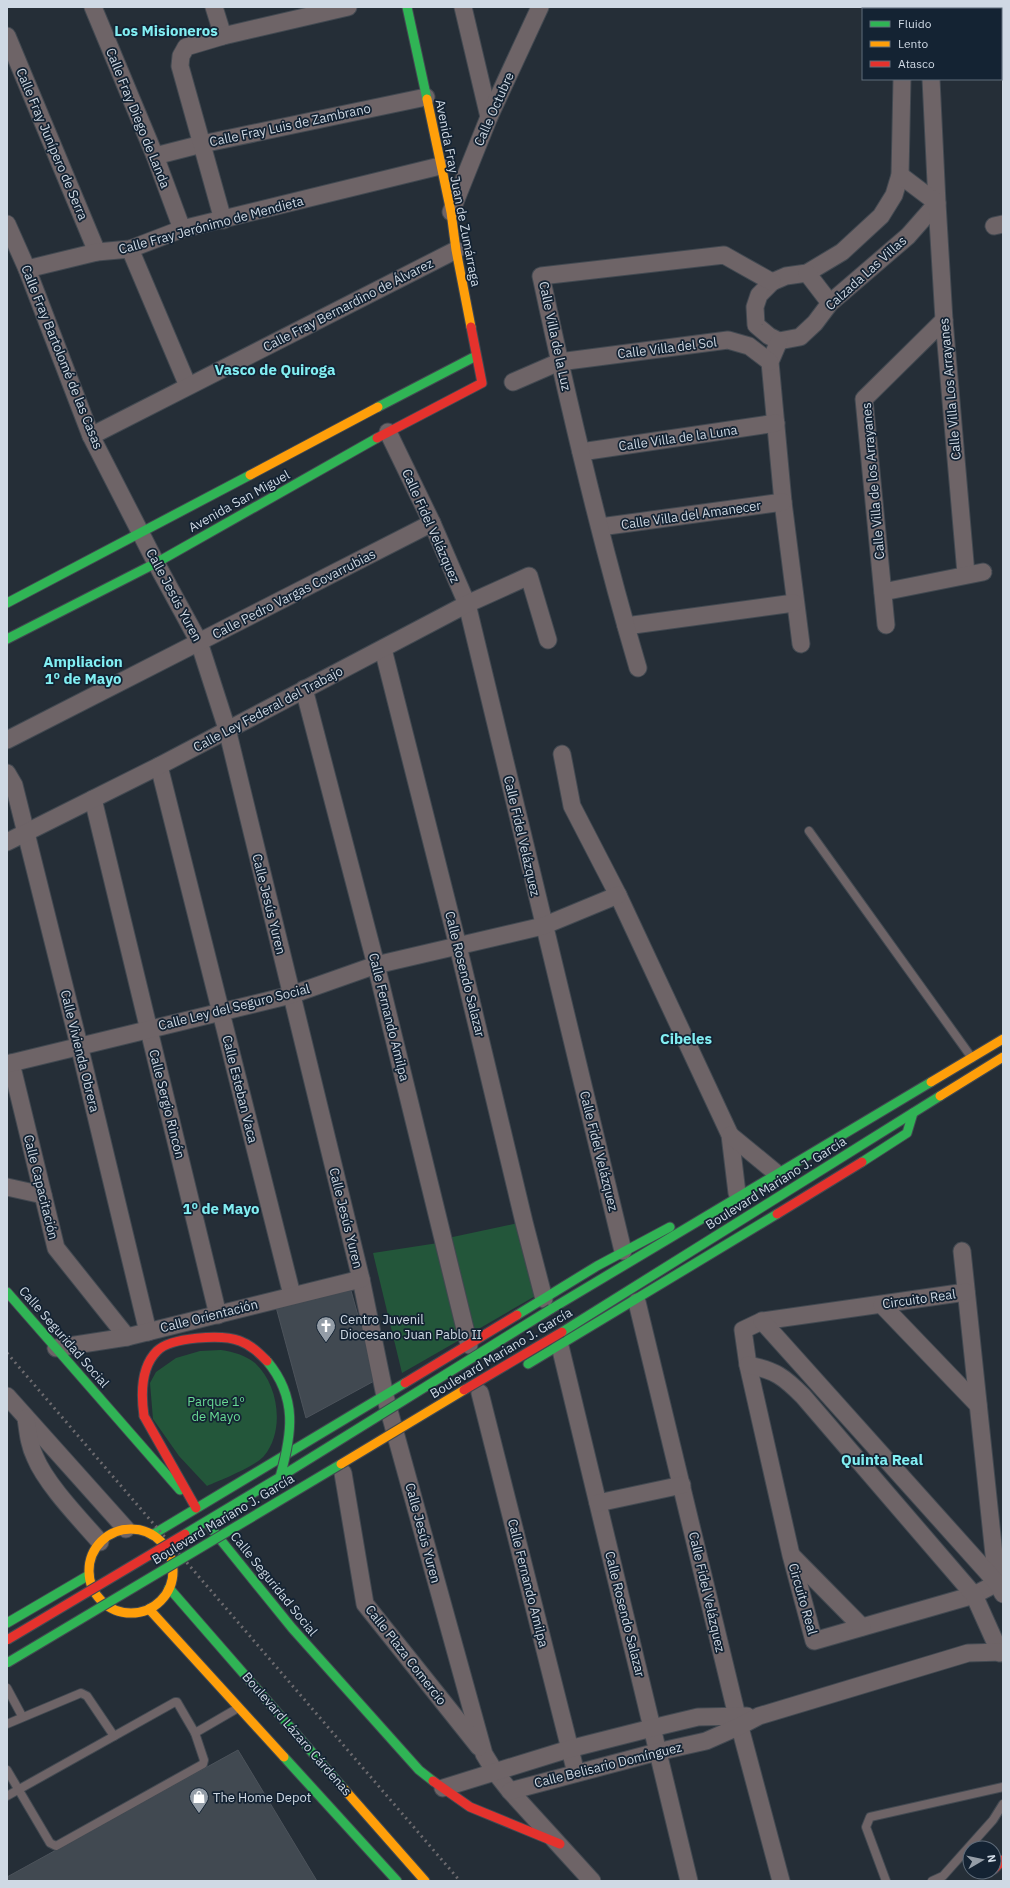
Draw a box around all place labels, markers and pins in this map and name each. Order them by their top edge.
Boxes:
place label: Centro Juvenil Diocesano Juan Pablo II [340,1311,482,1343]
church icon: Centro Juvenil Diocesano Juan Pablo II [315,1315,337,1343]
shop icon: The Home Depot [188,1786,210,1814]
place label: The Home Depot [213,1789,311,1806]

